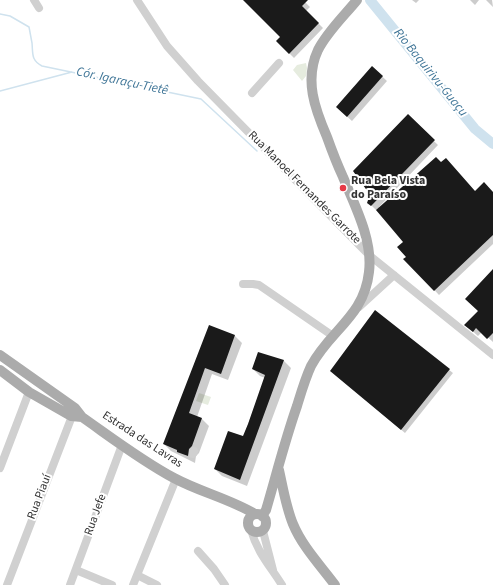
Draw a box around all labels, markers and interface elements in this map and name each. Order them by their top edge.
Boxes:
water label: Rio Baquirivu-Guaçu [390,26,470,120]
water label: Cór. Igaraçu-Tietê [75,65,169,99]
street label: Rua Manoel Fernandes Garrote [244,128,364,248]
place label: Rua Bela Vista do Paraíso [351,174,425,202]
marker: Rua Bela Vista do Paraíso [338,183,348,193]
street label: Estrada das Lavras [99,409,185,471]
street label: Rua Piauí [25,472,55,522]
street label: Rua Jefe [82,492,110,538]

